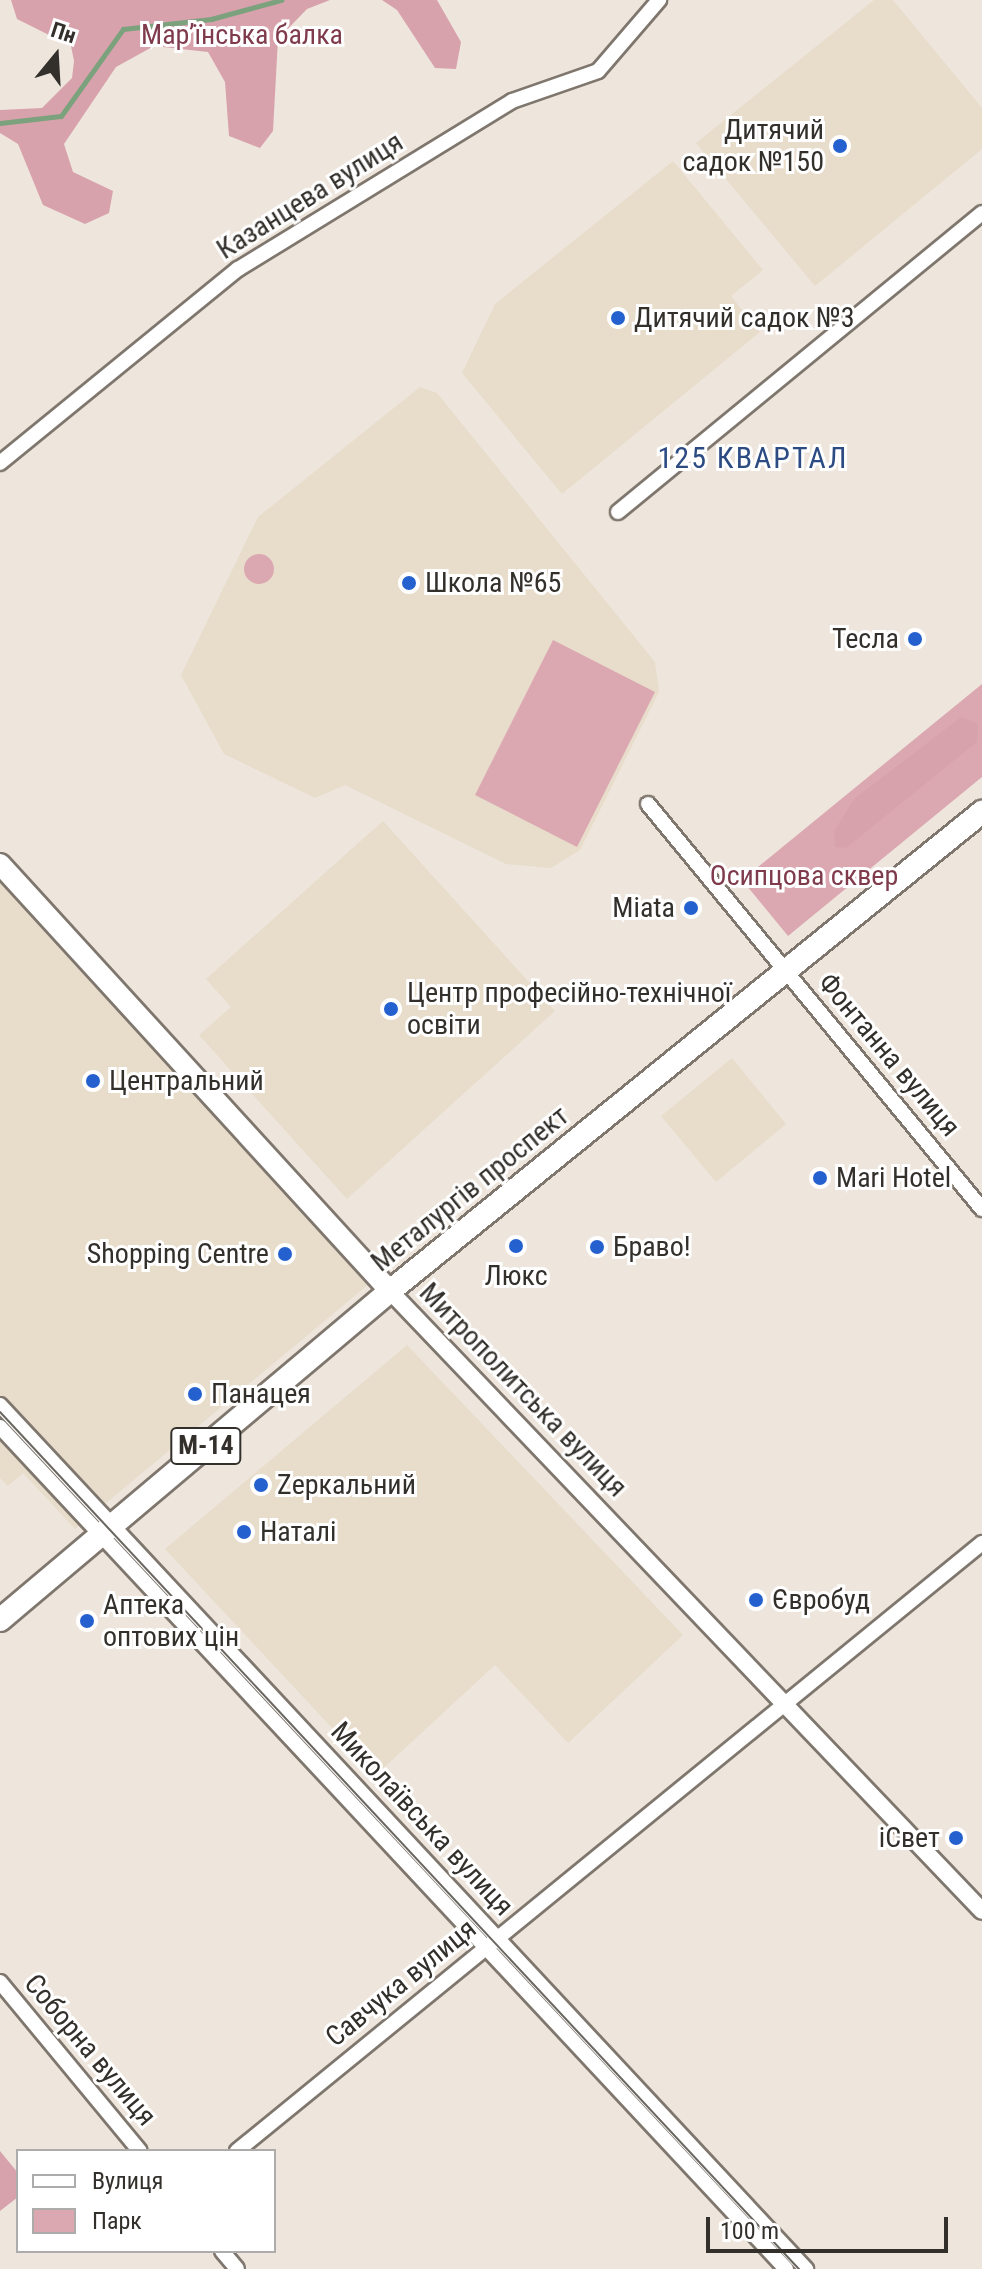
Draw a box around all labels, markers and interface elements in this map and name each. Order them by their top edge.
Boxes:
north arrow [16,16,96,96]
text: Пн [48,17,79,48]
park label: Мар’їнська балка [141,18,343,52]
place label: Дитячий садок №150 [682,113,824,179]
street label: Казанцева вулиця [211,125,409,267]
marker: Дитячий садок №150 [831,137,849,155]
place label: Дитячий садок №3 [634,301,854,335]
marker: Дитячий садок №3 [609,309,627,327]
district label: 125 КВАРТАЛ [658,440,848,476]
place label: Школа №65 [425,566,561,600]
marker: Школа №65 [400,574,418,592]
place label: Тесла [832,622,899,656]
marker: Тесла [906,630,924,648]
park label: Осипцова сквер [710,859,898,893]
place label: Miata [612,891,675,925]
marker: Miata [682,899,700,917]
street label: Фонтанна вулиця [811,967,967,1143]
place label: Центр професійно-технічної освіти [407,976,731,1042]
marker: Центр професійно-технічної освіти [382,1000,400,1018]
place label: Центральний [109,1064,264,1098]
marker: Центральний [84,1072,102,1090]
street label: Металургів проспект [365,1099,575,1279]
place label: Mari Hotel [836,1161,951,1195]
marker: Mari Hotel [811,1169,829,1187]
place label: Браво! [613,1230,691,1264]
place label: Shopping Centre [87,1237,269,1271]
marker: Люкс [507,1237,525,1255]
marker: Браво! [588,1238,606,1256]
marker: Shopping Centre [276,1245,294,1263]
place label: Люкс [484,1259,548,1293]
street label: Митрополитська вулиця [412,1276,634,1504]
place label: Панацея [211,1377,311,1411]
marker: Панацея [186,1385,204,1403]
road number: М-14 [170,1424,242,1468]
place label: Zеркальний [277,1468,416,1502]
marker: Zеркальний [252,1476,270,1494]
place label: Наталі [260,1515,336,1549]
marker: Наталі [235,1523,253,1541]
place label: Євробуд [772,1583,870,1617]
place label: Аптека оптових цін [103,1588,239,1654]
marker: Євробуд [747,1591,765,1609]
marker: Аптека оптових цін [78,1612,96,1630]
street label: Миколаївська вулиця [324,1715,520,1923]
place label: iСвет [879,1821,940,1855]
marker: iСвет [947,1829,965,1847]
street label: Савчука вулиця [319,1912,483,2054]
street label: Соборна вулиця [17,1967,163,2133]
legend [16,2149,276,2253]
text: Вулиця [92,2167,163,2195]
scale bar [710,2201,952,2251]
text: Парк [92,2207,142,2235]
text: 100 m [720,2217,779,2245]

